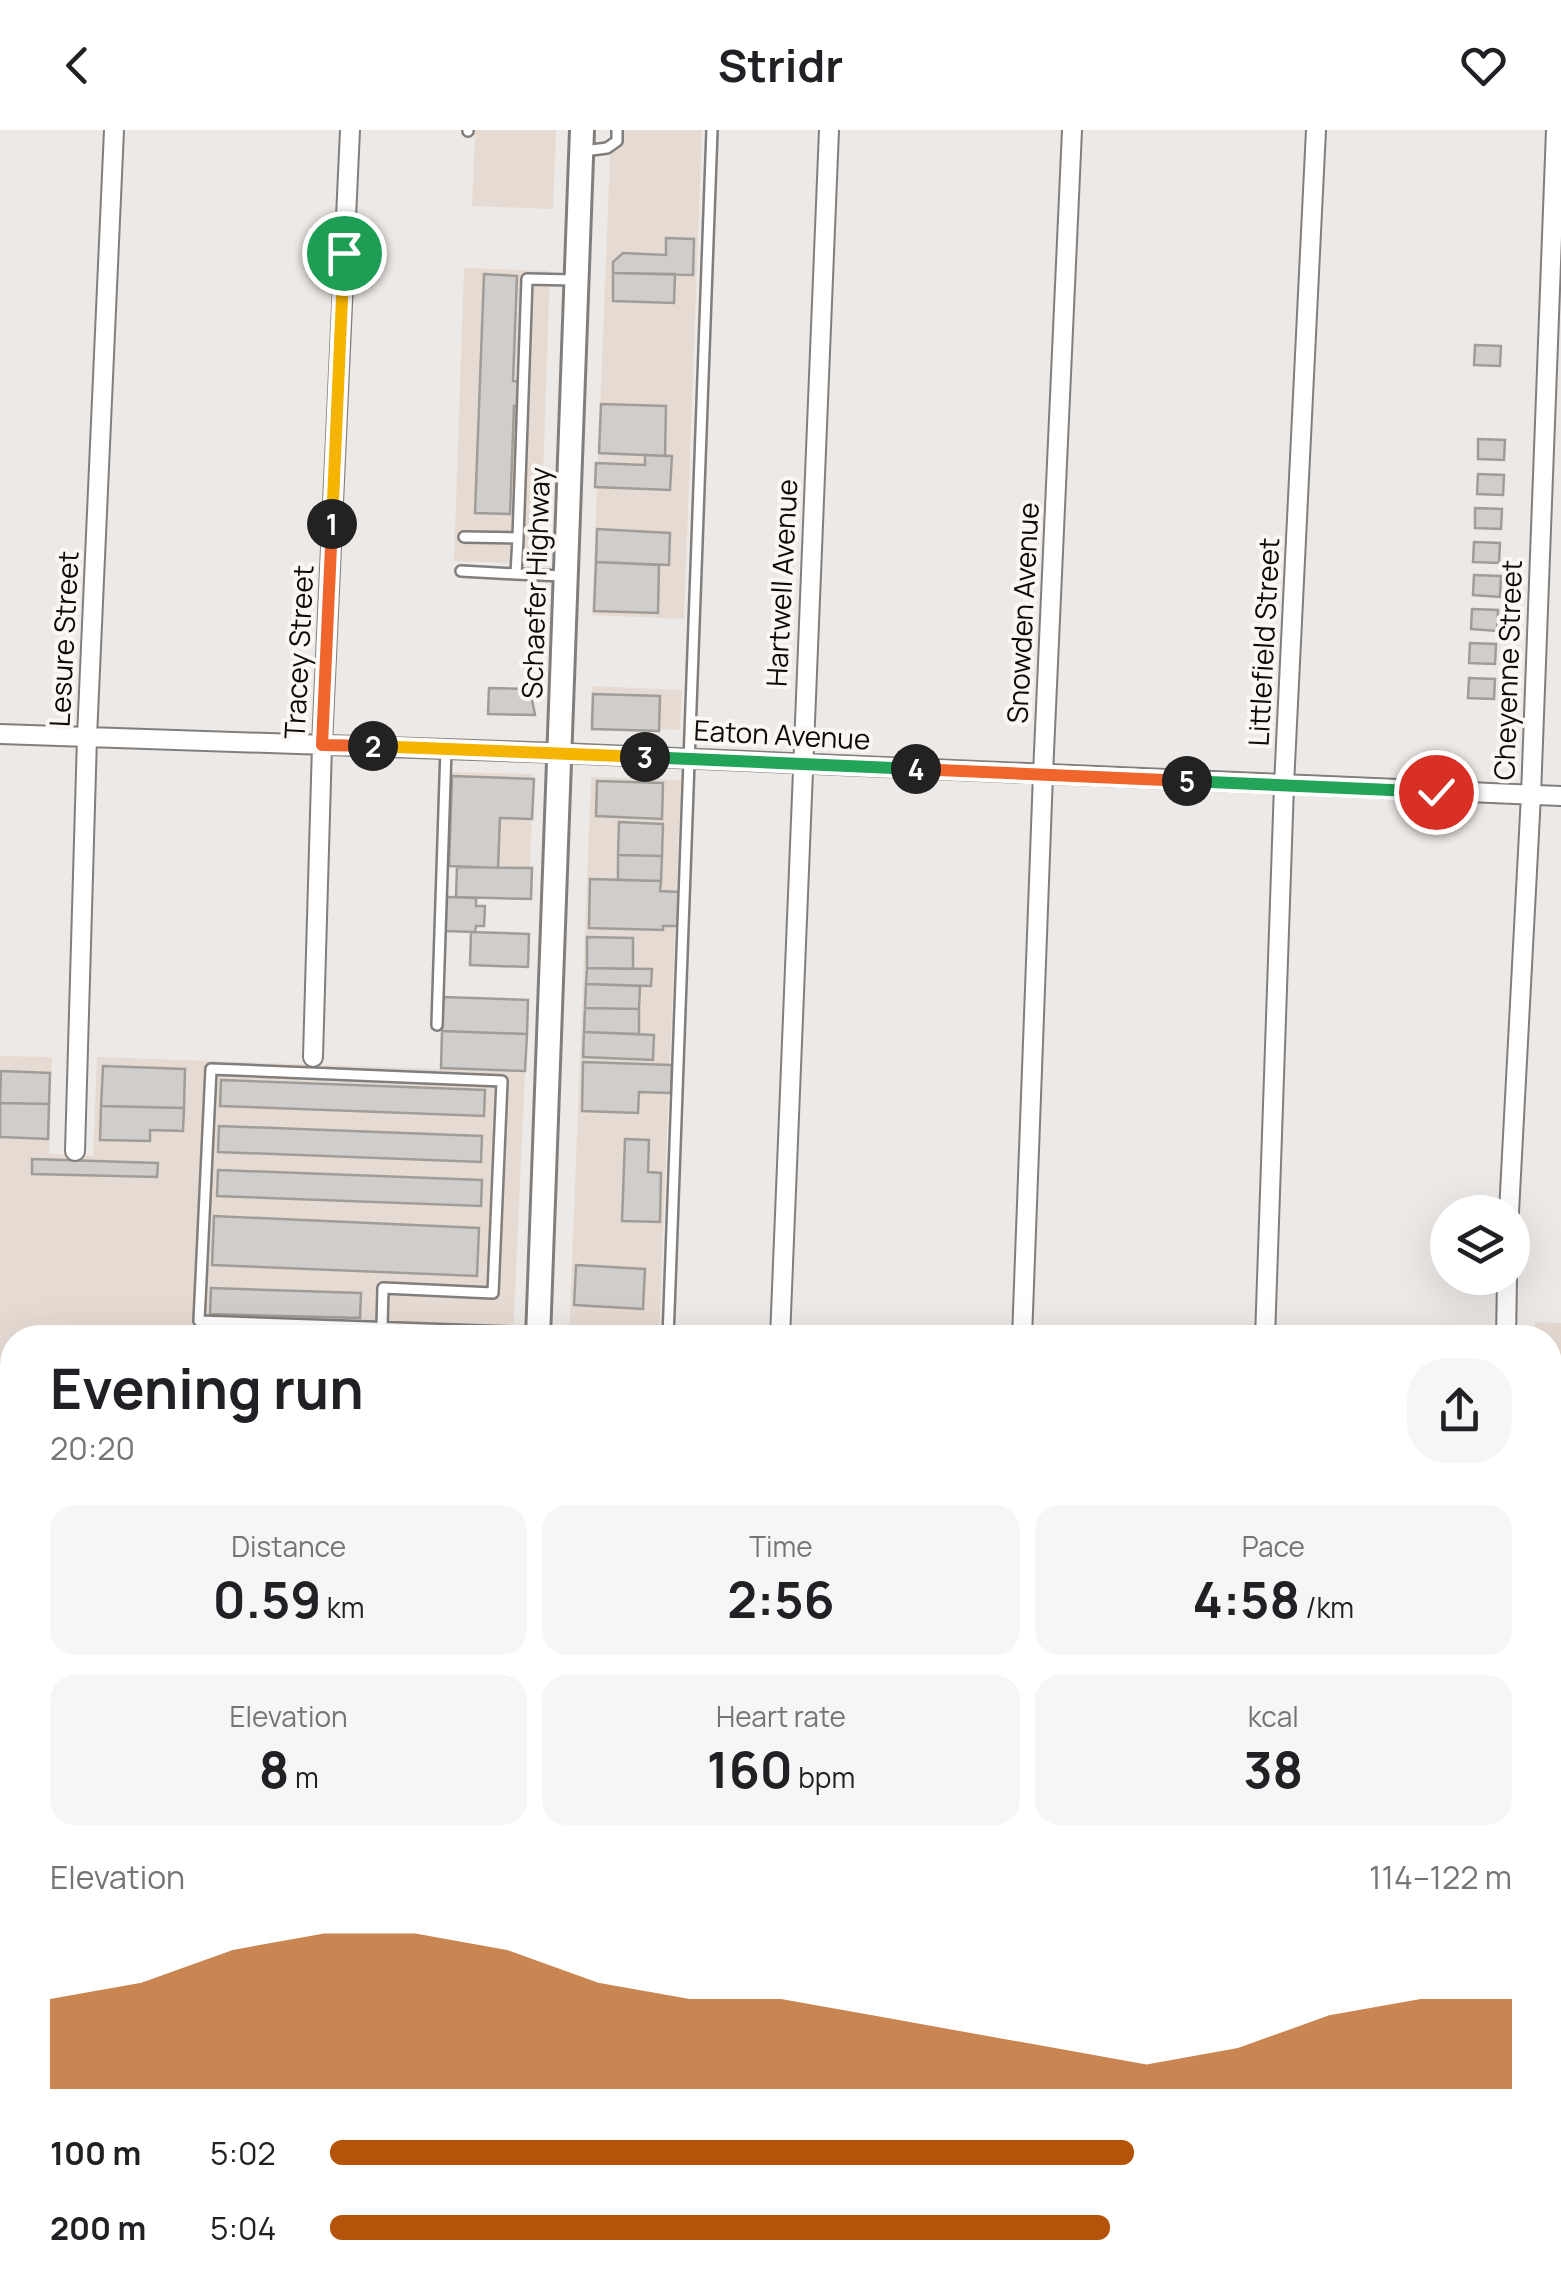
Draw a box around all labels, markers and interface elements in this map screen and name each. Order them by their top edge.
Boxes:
text: Stridr [718,34,843,96]
icon: back [50,38,105,93]
icon: heart [1456,38,1511,93]
pin [302,211,387,296]
icon: arrive [317,226,372,281]
street label: Schaefer Highway [512,466,558,699]
street label: Hartwell Avenue [757,478,805,688]
pin: 1 [307,499,357,549]
street label: Snowden Avenue [997,501,1047,724]
text: 1 [326,505,338,543]
street label: Littlefield Street [1239,537,1287,747]
street label: Lesure Street [39,550,87,728]
street label: Cheyenne Street [1484,559,1530,781]
street label: Tracey Street [274,564,322,740]
street label: Eaton Avenue [693,710,871,758]
pin: 2 [348,721,398,771]
text: 2 [365,727,381,765]
pin: 3 [620,732,670,782]
text: 3 [637,738,653,776]
pin: 4 [891,744,941,794]
text: 4 [907,750,925,788]
pin [1394,750,1479,835]
pin: 5 [1162,756,1212,806]
text: 5 [1179,762,1195,800]
icon: check [1409,765,1464,820]
map controls [1430,1195,1530,1295]
button: layers [1430,1195,1530,1295]
text: Evening run [50,1350,364,1426]
button: share [1407,1358,1512,1463]
text: 20:20 [50,1426,135,1470]
text: Distance [231,1527,346,1565]
text: Time [749,1527,813,1565]
text: Pace [1242,1527,1305,1565]
text: 0.59 [213,1565,321,1633]
text: 2:56 [727,1565,835,1633]
text: 4:58 [1193,1565,1300,1633]
text: km [321,1588,365,1626]
text: /km [1300,1588,1354,1626]
text: Elevation [230,1697,348,1735]
text: Heart rate [716,1697,846,1735]
text: kcal [1248,1697,1299,1735]
text: 8 [259,1735,289,1803]
text: 160 [707,1735,793,1803]
text: 38 [1243,1735,1303,1803]
text: m [289,1758,319,1796]
text: bpm [793,1758,855,1796]
text: Elevation [50,1855,185,1899]
text: 114–122 m [1369,1855,1512,1899]
text: 100 m [50,2131,141,2175]
text: 5:02 [210,2131,276,2175]
text: 200 m [50,2206,146,2250]
text: 5:04 [210,2206,276,2250]

